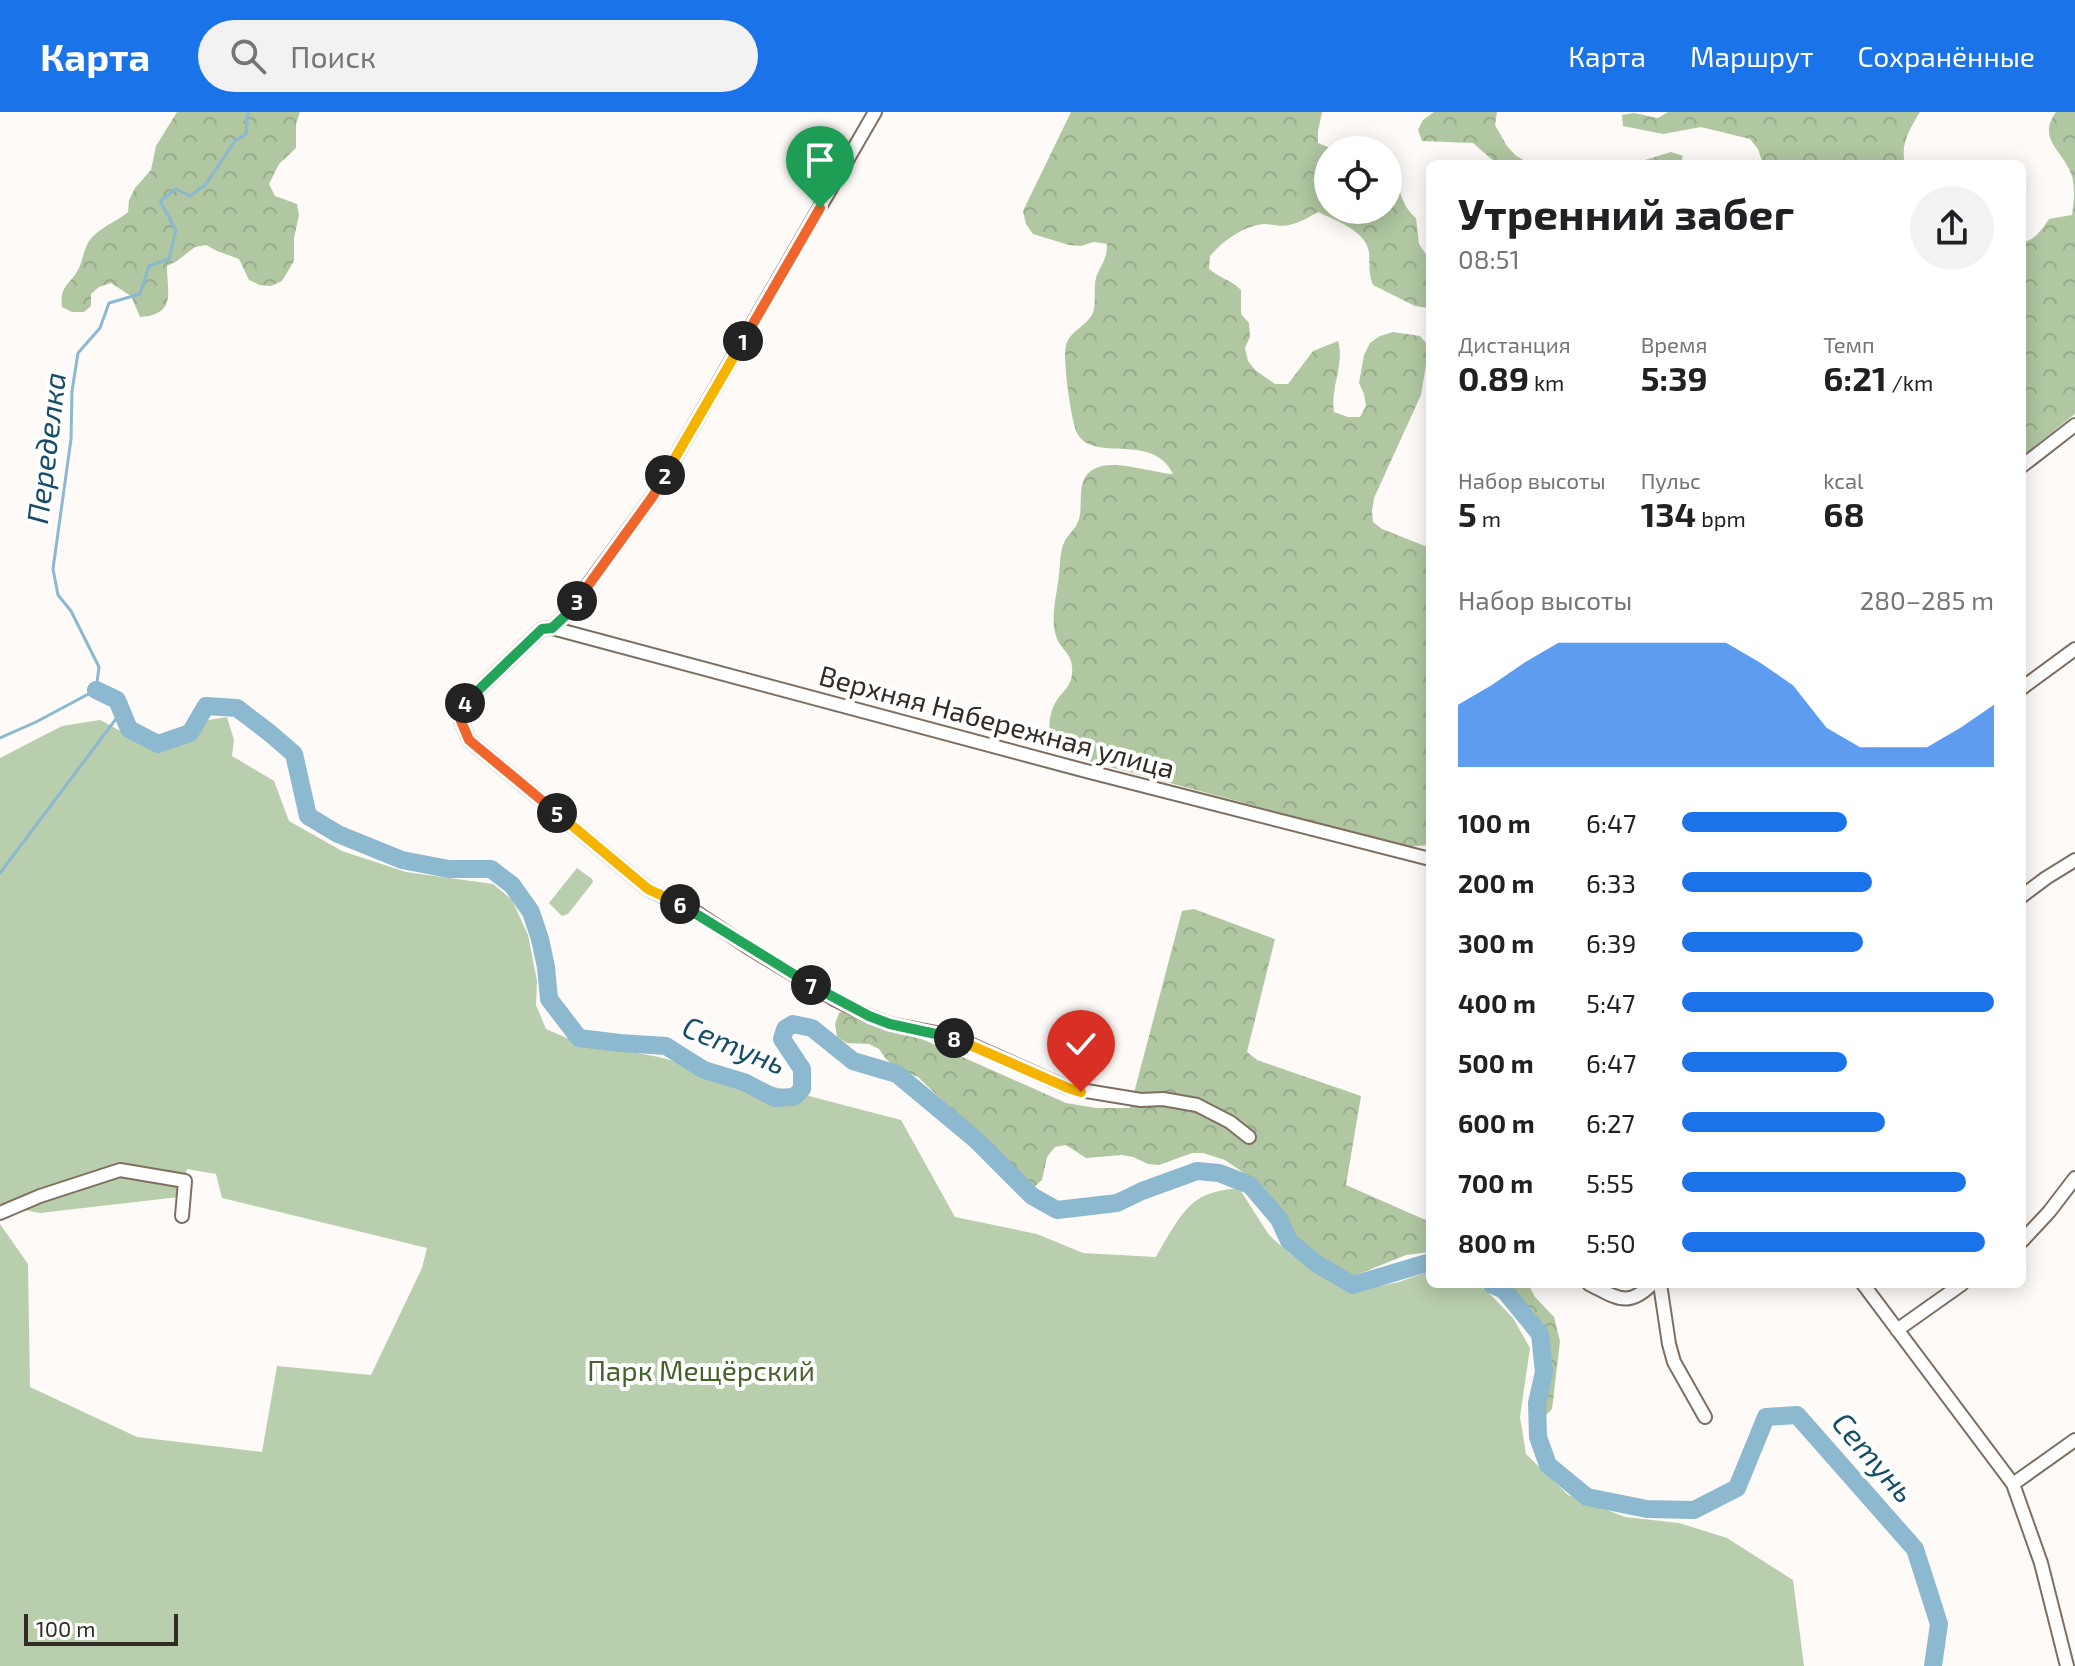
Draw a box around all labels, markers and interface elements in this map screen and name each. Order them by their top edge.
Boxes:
search box [198,20,758,92]
text: Карта [40,33,150,79]
icon: search [226,34,270,78]
text: Поиск [290,38,376,74]
text: Карта [1568,39,1646,73]
text: Маршрут [1690,39,1814,73]
text: Сохранённые [1858,39,2035,73]
pin [786,126,854,208]
map controls [1314,136,1402,224]
button: locate [1314,136,1402,224]
icon: arrive [798,138,842,182]
text: Утренний забег [1458,186,1794,239]
button: share [1910,186,1994,270]
text: 08:51 [1458,243,1520,274]
pin: 1 [723,321,763,361]
text: 1 [738,328,748,354]
text: Дистанция [1458,331,1571,357]
text: Время [1641,331,1707,357]
text: Темп [1823,331,1875,357]
text: 0.89 [1458,357,1529,398]
text: 5:39 [1641,357,1708,398]
text: 6:21 [1823,357,1887,398]
text: km [1529,369,1564,395]
text: /km [1887,369,1933,395]
water label: Переделка [18,370,72,526]
pin: 2 [645,455,685,495]
text: 2 [659,462,671,488]
text: Набор высоты [1458,467,1606,493]
text: Пульс [1641,467,1701,493]
text: kcal [1823,467,1864,493]
text: 5 [1458,493,1477,534]
text: 134 [1641,493,1696,534]
text: 68 [1823,493,1865,534]
text: m [1477,505,1501,531]
text: bpm [1696,505,1746,531]
pin: 3 [557,581,597,621]
text: Набор высоты [1458,584,1632,615]
text: 280–285 m [1860,584,1994,615]
text: 3 [571,588,583,614]
street label: Верхняя Набережная улица [816,657,1179,785]
pin: 4 [445,683,485,723]
text: 4 [458,690,472,716]
pin: 5 [537,793,577,833]
text: 5 [551,800,563,826]
text: 100 m [1458,807,1531,838]
text: 6:47 [1586,807,1636,838]
text: 200 m [1458,867,1534,898]
text: 6:33 [1586,867,1636,898]
pin: 6 [660,884,700,924]
text: 6 [674,891,686,917]
text: 300 m [1458,927,1534,958]
text: 6:39 [1586,927,1636,958]
pin: 7 [791,965,831,1005]
text: 7 [805,972,817,998]
text: 400 m [1458,987,1536,1018]
text: 5:47 [1586,987,1635,1018]
water label: Сетунь [678,1007,792,1081]
pin [1047,1010,1115,1092]
pin: 8 [934,1018,974,1058]
icon: check [1059,1022,1103,1066]
text: 8 [947,1025,961,1051]
text: 500 m [1458,1047,1534,1078]
text: 6:47 [1586,1047,1636,1078]
text: 600 m [1458,1107,1535,1138]
text: 6:27 [1586,1107,1635,1138]
text: 700 m [1458,1167,1533,1198]
text: 5:55 [1586,1167,1634,1198]
text: 800 m [1458,1227,1536,1258]
text: 5:50 [1586,1227,1636,1258]
park label: Парк Мещёрский [587,1353,815,1387]
water label: Сетунь [1825,1404,1924,1509]
scale bar [24,1610,178,1646]
text: 100 m [36,1615,95,1641]

